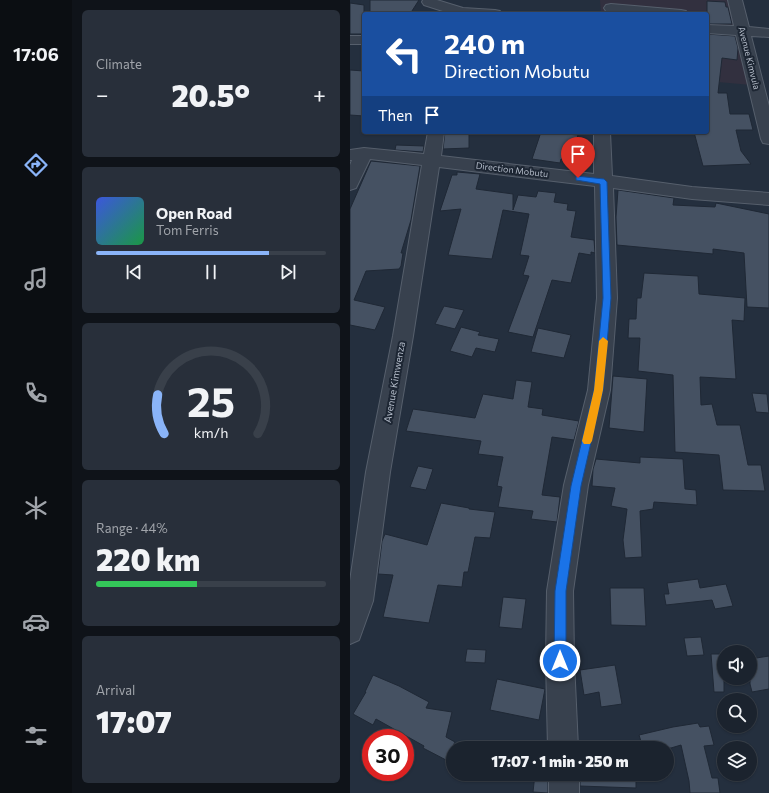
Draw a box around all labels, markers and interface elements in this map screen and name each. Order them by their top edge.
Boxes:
street label: Avenue Kimvula [736,25,763,91]
text: 240 m [444,26,525,60]
icon: left [378,28,430,80]
text: 17:06 [13,43,59,65]
text: Climate [96,56,142,72]
text: Direction Mobutu [444,60,590,82]
text: 20.5° [171,76,250,113]
text: − [96,81,109,108]
text: + [313,81,326,108]
icon: arrive [421,104,443,126]
text: Then [378,106,413,124]
pin [561,137,595,178]
icon: arrive [567,143,589,165]
icon: directions [22,151,50,179]
street label: Direction Mobutu [475,160,549,179]
text: Open Road [156,204,232,222]
text: Tom Ferris [156,222,219,238]
icon: previous [123,261,145,283]
icon: pause [200,261,222,283]
icon: next [277,261,299,283]
icon: music [22,265,50,293]
street label: Avenue Kimwenza [381,340,407,424]
text: 25 [187,375,235,426]
icon: phone [22,379,50,407]
text: km/h [194,423,228,441]
icon: climate [22,494,50,522]
text: Range · 44% [96,520,168,536]
text: 220 km [96,540,200,577]
icon: car [22,608,50,636]
position arrow [539,640,581,682]
map controls [717,645,757,781]
button: sound [717,645,757,685]
text: Arrival [96,682,135,698]
button: search [717,693,757,733]
text: 17:07 [96,702,172,739]
icon: filters [22,722,50,750]
speed limit sign: 30 [362,729,414,781]
button: layers [717,741,757,781]
text: 17:07 · 1 min · 250 m [491,752,629,770]

